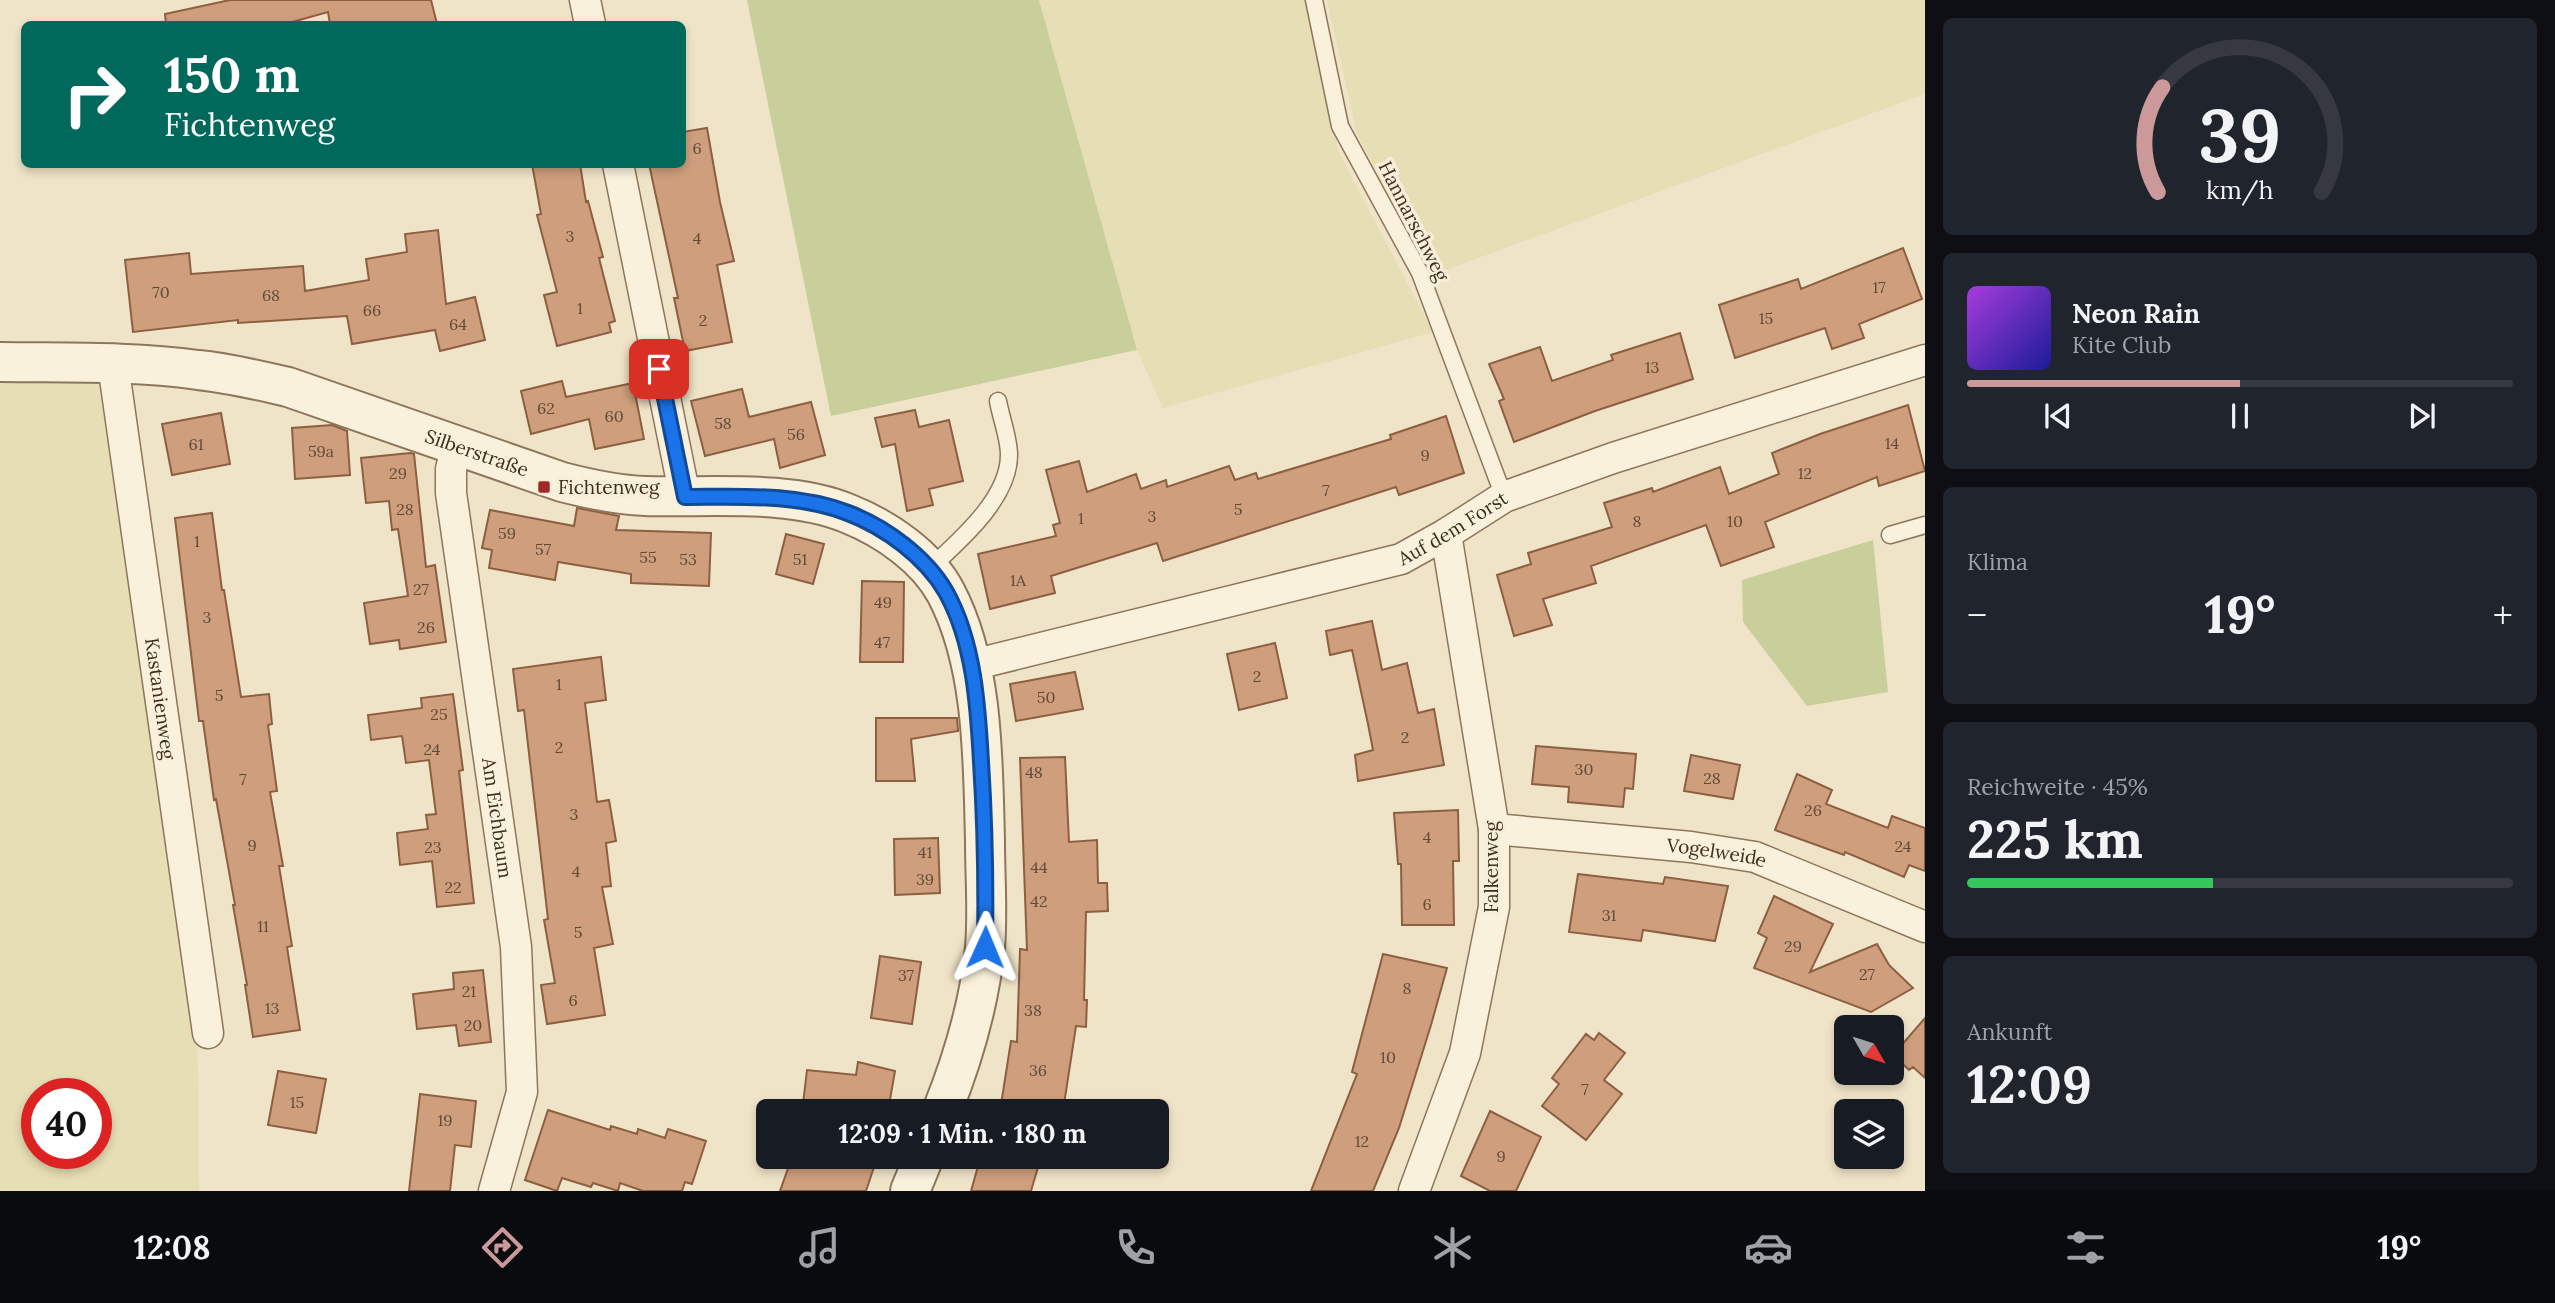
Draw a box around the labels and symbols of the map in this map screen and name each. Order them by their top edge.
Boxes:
house number: 6 [692,138,702,158]
street label: Hannarschweg [1373,157,1455,285]
house number: 3 [566,226,575,246]
house number: 4 [693,228,702,248]
house number: 17 [1872,277,1886,297]
house number: 70 [152,282,170,302]
house number: 68 [262,285,280,305]
house number: 1 [577,298,583,318]
house number: 66 [363,300,381,320]
house number: 15 [1759,308,1773,328]
house number: 2 [699,310,707,330]
house number: 64 [449,314,467,334]
pin [629,339,689,399]
house number: 13 [1645,357,1659,377]
house number: 62 [537,398,555,418]
house number: 60 [604,406,624,426]
house number: 58 [714,413,732,433]
street label: Silberstraße [422,423,532,482]
house number: 56 [787,424,805,444]
house number: 14 [1885,433,1900,453]
house number: 61 [188,434,204,454]
house number: 59a [308,441,334,461]
house number: 9 [1420,445,1430,465]
house number: 29 [389,463,407,483]
house number: 12 [1798,463,1812,483]
place label: Fichtenweg [558,475,660,499]
marker: Fichtenweg [536,479,552,495]
house number: 7 [1322,480,1330,500]
street label: Auf dem Forst [1393,486,1513,571]
house number: 28 [396,499,414,519]
house number: 5 [1234,499,1242,519]
house number: 3 [1148,506,1157,526]
house number: 1 [1078,508,1084,528]
house number: 8 [1633,511,1642,531]
house number: 10 [1727,511,1743,531]
house number: 59 [498,523,516,543]
house number: 1 [194,531,200,551]
house number: 57 [535,539,552,559]
house number: 55 [639,547,657,567]
house number: 53 [679,549,697,569]
house number: 51 [793,549,807,569]
house number: 1A [1010,570,1027,590]
house number: 27 [413,579,430,599]
house number: 49 [874,592,892,612]
house number: 3 [203,607,212,627]
house number: 26 [417,617,435,637]
house number: 47 [874,632,891,652]
street label: Kastanienweg [140,636,181,762]
house number: 2 [1253,666,1261,686]
house number: 1 [556,674,562,694]
house number: 5 [215,685,223,705]
house number: 50 [1037,687,1055,707]
house number: 25 [430,704,448,724]
house number: 2 [1401,727,1409,747]
house number: 2 [555,737,563,757]
house number: 24 [424,739,441,759]
street label: Am Eichbaum [477,755,518,880]
house number: 30 [1575,759,1593,779]
house number: 48 [1025,762,1043,782]
house number: 28 [1703,768,1721,788]
house number: 7 [239,769,247,789]
house number: 26 [1804,800,1822,820]
house number: 3 [570,804,579,824]
street label: Falkenweg [1479,821,1503,913]
house number: 4 [1423,827,1432,847]
street label: Vogelweide [1665,833,1771,873]
house number: 9 [247,835,257,855]
house number: 24 [1895,836,1912,856]
house number: 23 [424,837,442,857]
house number: 41 [918,842,932,862]
house number: 44 [1030,857,1048,877]
house number: 4 [572,861,581,881]
house number: 39 [916,869,934,889]
house number: 22 [444,877,462,897]
house number: 42 [1030,891,1048,911]
house number: 6 [1422,894,1432,914]
house number: 31 [1602,905,1617,925]
position arrow [948,910,1022,984]
house number: 11 [257,916,269,936]
house number: 5 [574,922,582,942]
house number: 29 [1784,936,1802,956]
house number: 27 [1859,964,1876,984]
house number: 37 [898,965,915,985]
house number: 8 [1403,978,1412,998]
house number: 21 [462,981,476,1001]
house number: 6 [568,990,578,1010]
house number: 13 [265,998,279,1018]
house number: 38 [1024,1000,1042,1020]
house number: 20 [464,1015,482,1035]
north arrow [1834,1015,1904,1085]
house number: 10 [1380,1047,1396,1067]
house number: 36 [1029,1060,1047,1080]
speed limit sign: 40 [21,1078,112,1169]
house number: 7 [1581,1079,1589,1099]
house number: 15 [290,1092,304,1112]
house number: 19 [437,1110,453,1130]
house number: 12 [1355,1131,1369,1151]
house number: 9 [1496,1146,1506,1166]

